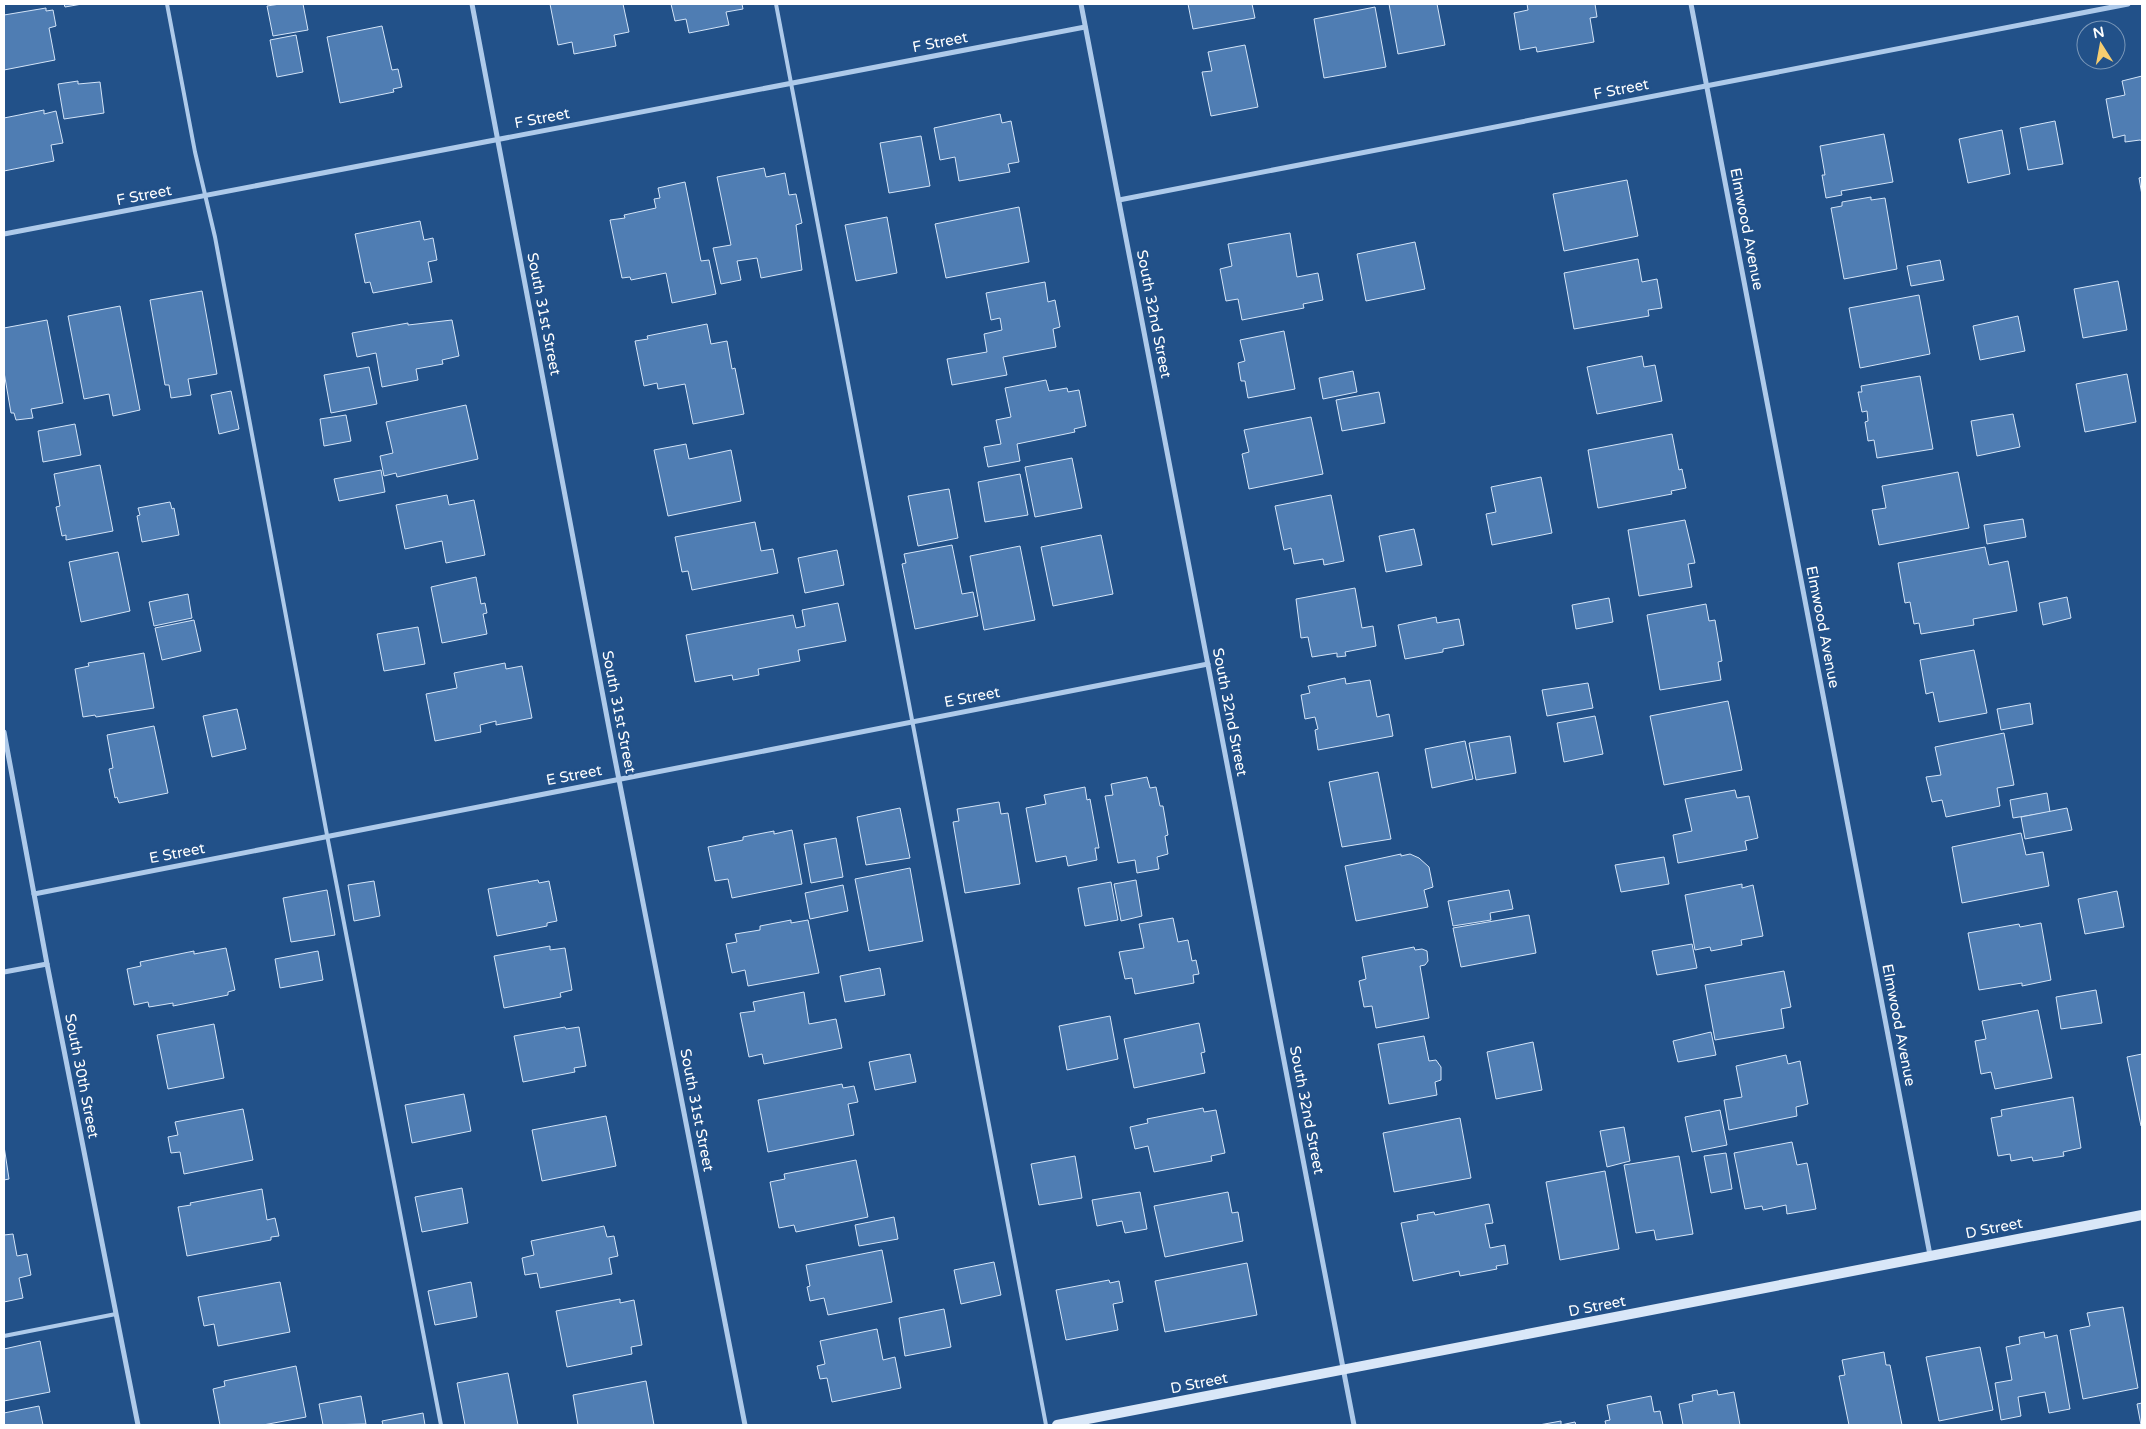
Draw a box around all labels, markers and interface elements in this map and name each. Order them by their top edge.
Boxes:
north arrow [2076,20,2126,70]
text: N [2091,23,2106,42]
street label: F Street [911,28,969,56]
street label: F Street [1592,75,1650,103]
street label: F Street [513,104,571,132]
street label: Elmwood Avenue [1726,166,1768,292]
street label: F Street [115,181,173,209]
street label: South 32nd Street [1133,248,1175,380]
street label: South 31st Street [523,251,565,377]
street label: Elmwood Avenue [1802,564,1844,690]
street label: South 32nd Street [1209,646,1251,778]
street label: South 31st Street [598,649,640,775]
street label: E Street [943,683,1002,711]
street label: E Street [545,761,604,789]
street label: E Street [148,839,207,867]
street label: Elmwood Avenue [1878,962,1920,1088]
street label: South 30th Street [61,1012,103,1140]
street label: South 32nd Street [1286,1044,1328,1176]
street label: South 31st Street [676,1047,718,1173]
street label: D Street [1964,1214,2024,1242]
street label: D Street [1567,1292,1627,1320]
street label: D Street [1169,1369,1229,1397]

